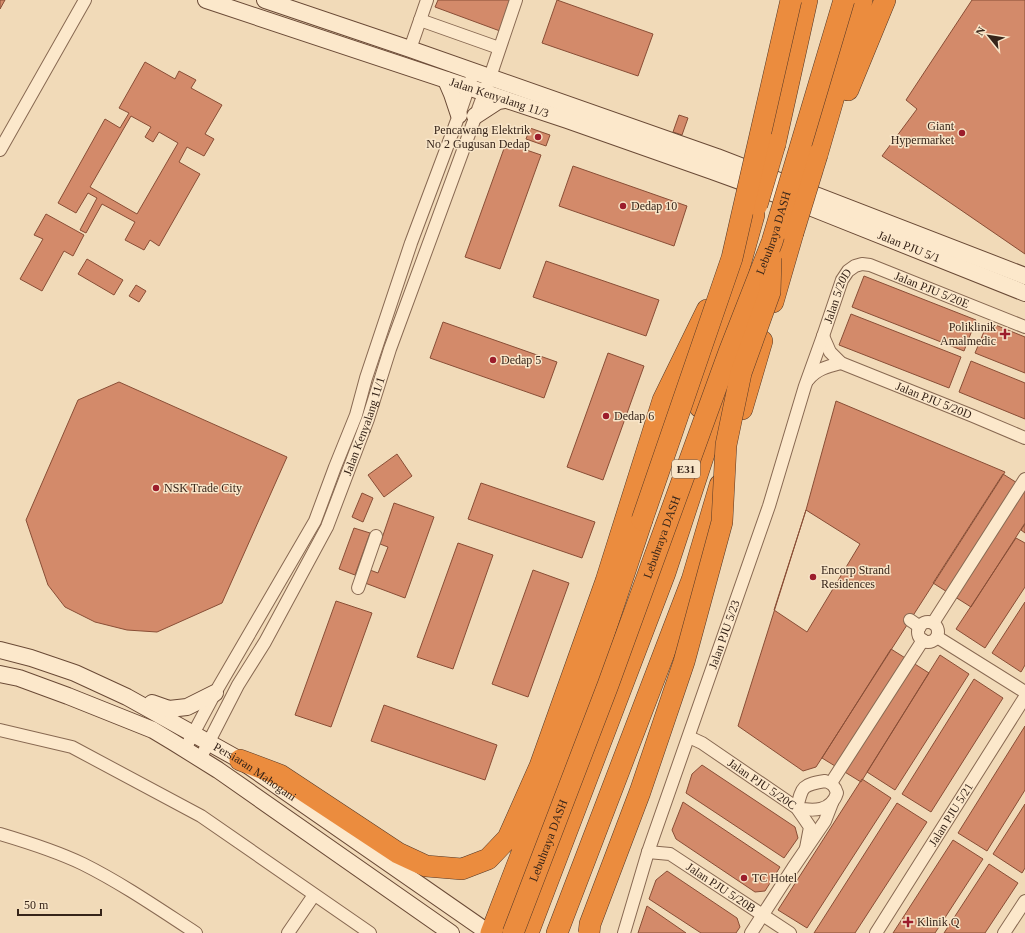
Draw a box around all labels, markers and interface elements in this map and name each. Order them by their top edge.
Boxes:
north arrow [969,16,1009,56]
text: N [973,25,988,37]
street label: Jalan Kenyalang 11/3 [448,74,551,120]
place label: Giant Hypermarket [891,119,955,147]
place label: Pencawang Elektrik No 2 Gugusan Dedap [426,123,530,151]
marker: Giant Hypermarket [957,128,967,138]
marker: Pencawang Elektrik No 2 Gugusan Dedap [533,132,543,142]
street label: Lebuhraya DASH [753,189,794,277]
place label: Dedap 10 [631,199,677,213]
marker: Dedap 10 [618,201,628,211]
street label: Jalan PJU 5/1 [876,228,942,265]
street label: Jalan 5/20D [821,266,855,325]
street label: Jalan PJU 5/20E [892,269,971,311]
place label: Poliklinik Amalmedic [940,320,996,348]
marker: Poliklinik Amalmedic [999,328,1011,340]
place label: Dedap 5 [501,353,541,367]
marker: Dedap 5 [488,355,498,365]
street label: Jalan Kenyalang 11/1 [340,375,388,478]
street label: Jalan PJU 5/20D [894,379,974,422]
place label: Dedap 6 [614,409,654,423]
marker: Dedap 6 [601,411,611,421]
road number: E31 [672,460,700,478]
place label: NSK Trade City [164,481,242,495]
marker: NSK Trade City [151,483,161,493]
street label: Lebuhraya DASH [640,493,683,580]
place label: Encorp Strand Residences [821,563,890,591]
marker: Encorp Strand Residences [808,572,818,582]
street label: Jalan PJU 5/23 [706,598,743,671]
street label: Persiaran Mahogani [211,740,300,804]
street label: Jalan PJU 5/20C [725,756,799,812]
street label: Jalan PJU 5/21 [926,780,976,849]
street label: Lebuhraya DASH [526,797,571,884]
street label: Jalan PJU 5/20B [684,860,758,915]
place label: TC Hotel [752,871,798,885]
marker: TC Hotel [739,873,749,883]
scale bar [18,891,101,917]
text: 50 m [24,898,49,912]
place label: Klinik Q [917,915,960,929]
marker: Klinik Q [902,916,914,928]

